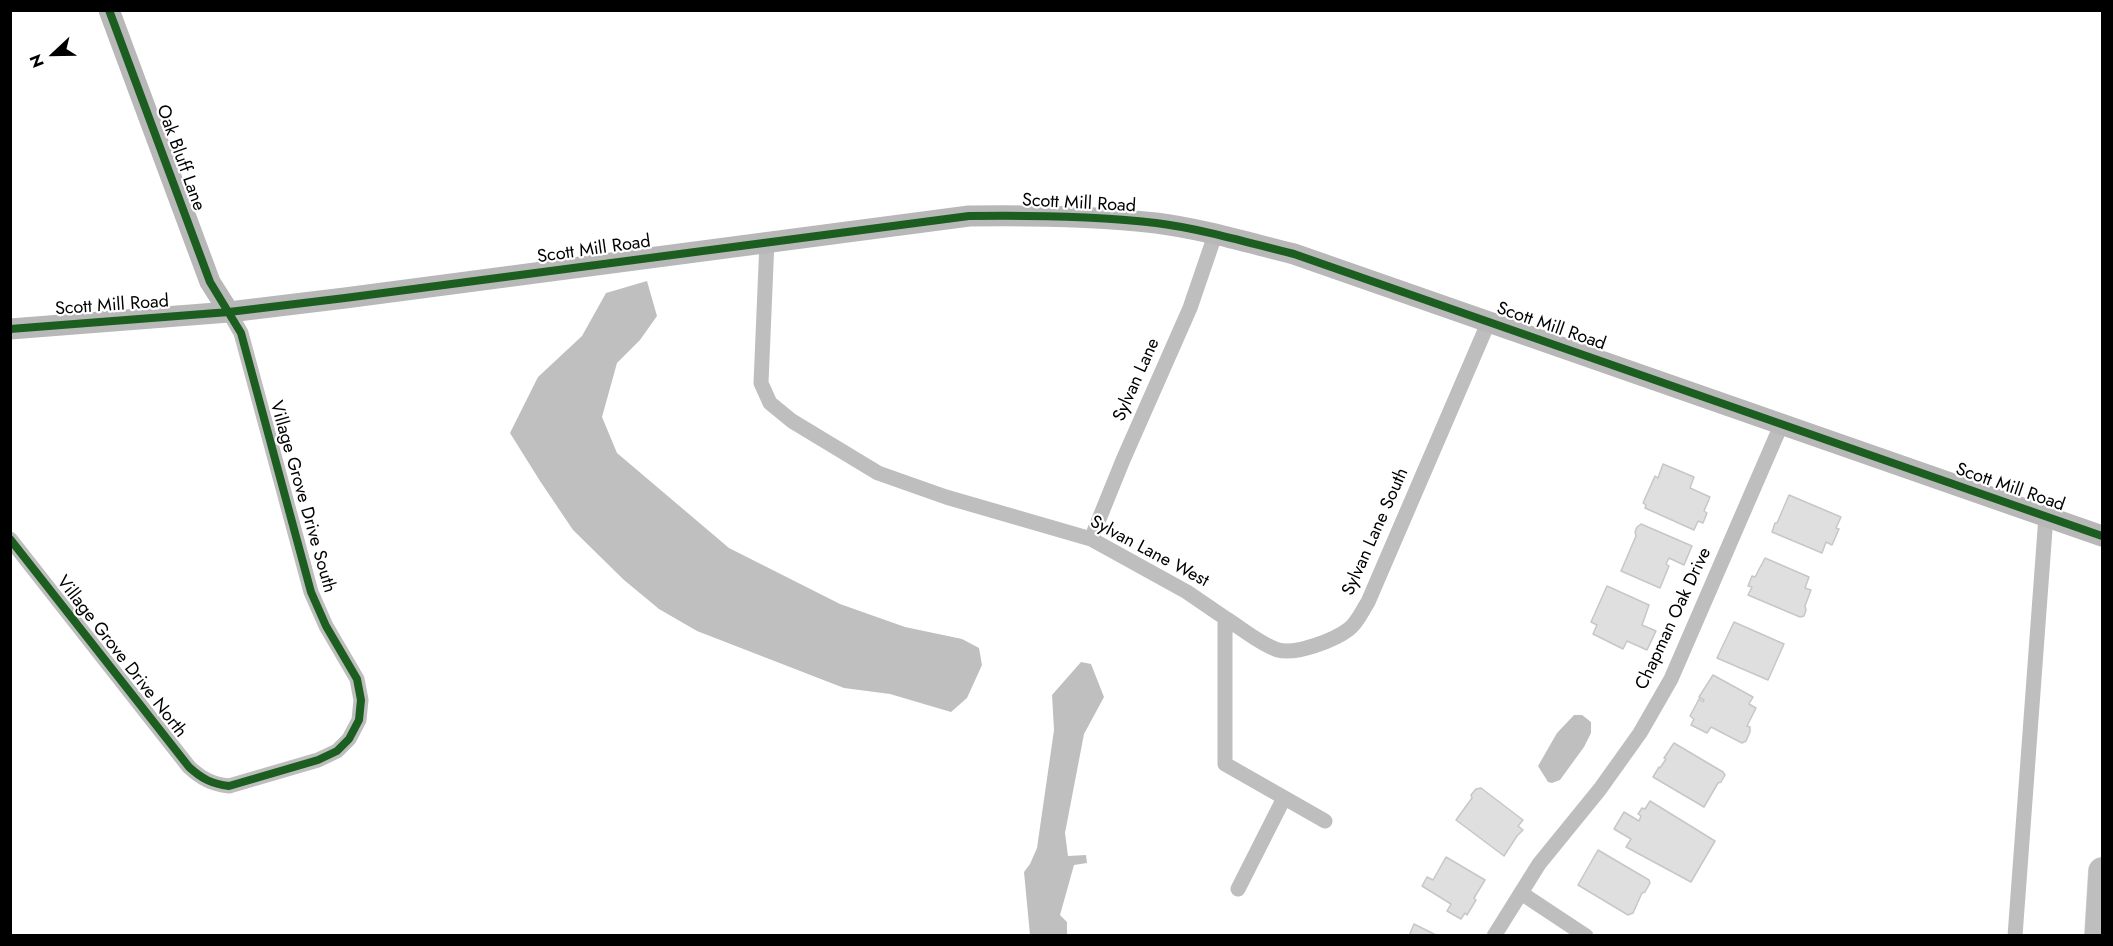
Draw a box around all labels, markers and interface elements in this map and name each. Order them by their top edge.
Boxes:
north arrow [24,24,84,84]
text: N [24,51,50,71]
street label: Oak Bluff Lane [151,102,209,214]
street label: Scott Mill Road [1021,190,1137,218]
street label: Scott Mill Road [536,231,652,269]
street label: Scott Mill Road [54,291,170,321]
street label: Scott Mill Road [1494,298,1608,356]
street label: Sylvan Lane [1109,335,1165,425]
street label: Village Grove Drive South [264,399,340,595]
street label: Scott Mill Road [1953,459,2067,517]
street label: Sylvan Lane South [1338,465,1414,599]
street label: Sylvan Lane West [1086,512,1212,592]
street label: Chapman Oak Drive [1632,544,1716,694]
street label: Village Grove Drive North [51,572,191,742]

